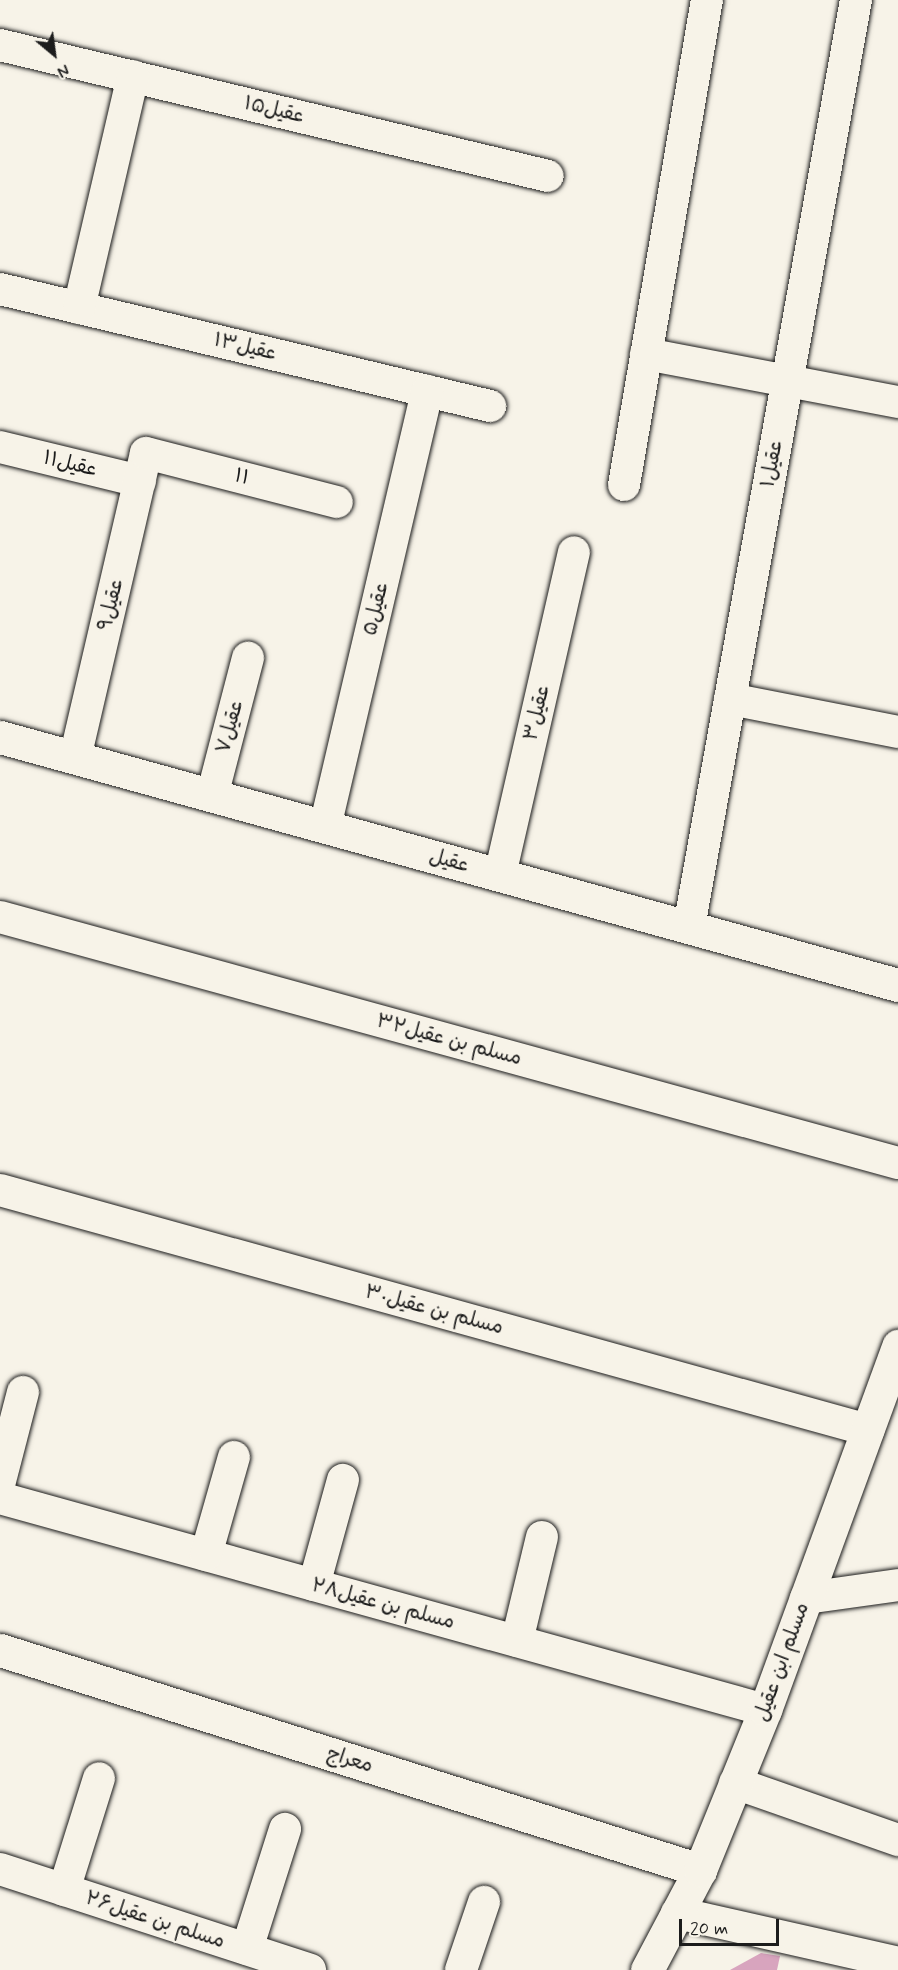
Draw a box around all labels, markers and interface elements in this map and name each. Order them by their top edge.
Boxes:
north arrow [24,24,84,84]
text: N [53,58,73,82]
street label: عقیل۱۵ [242,91,306,129]
street label: عقیل۱۳ [211,328,279,366]
street label: عقیل۱ [756,439,788,489]
street label: عقیل۱۱ [41,446,99,482]
street label: ۱۱ [232,464,252,490]
street label: عقیل۹ [93,577,129,633]
street label: عقیل۵ [358,580,394,638]
street label: عقیل۳ [519,683,555,743]
street label: عقیل۷ [211,698,249,756]
street label: عقیل [427,844,471,878]
street label: مسلم بن عقیل۳۲ [374,1009,524,1071]
street label: مسلم بن عقیل۳۰ [362,1280,506,1340]
street label: مسلم بن عقیل۲۸ [309,1573,457,1635]
street label: مسلم ابن عقیل [749,1599,815,1725]
street label: معراج [324,1742,376,1778]
street label: مسلم بن عقیل۲۶ [82,1886,228,1954]
scale bar [682,1907,782,1945]
text: 20 m [690,1917,728,1941]

